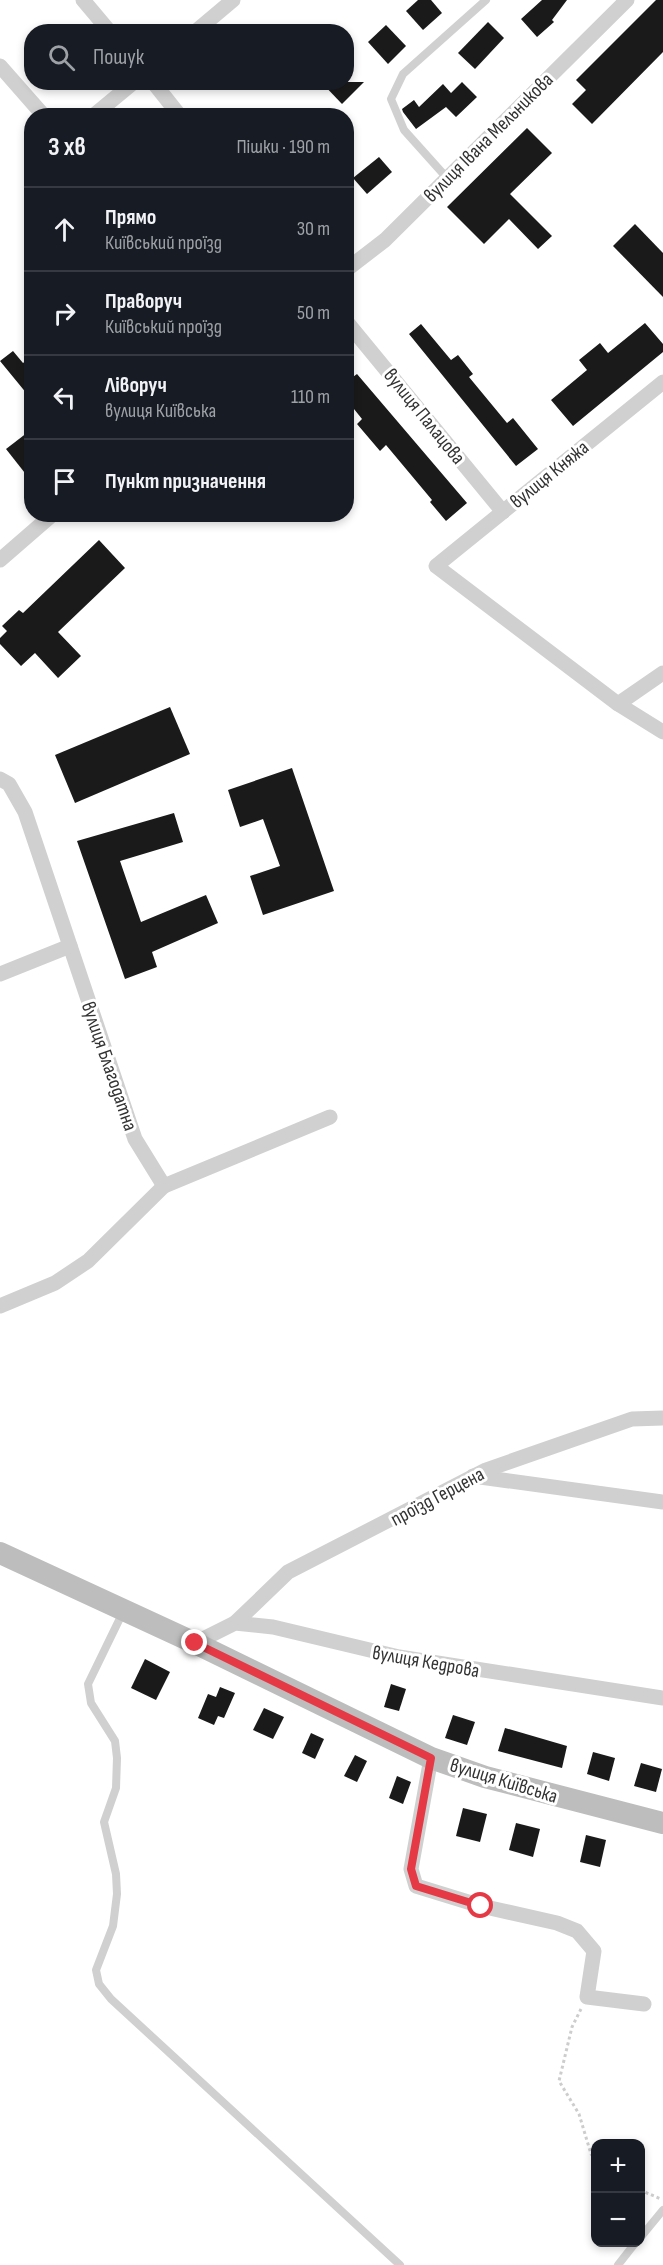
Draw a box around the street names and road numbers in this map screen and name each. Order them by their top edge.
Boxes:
street label: вулиця Івана Мельникова [419,68,558,207]
street label: вулиця Палацова [378,364,470,469]
street label: вулиця Княжа [505,436,594,514]
street label: вулиця Благодатна [76,999,142,1134]
street label: проїзд Герцена [387,1462,488,1531]
street label: вулиця Кедрова [370,1641,481,1683]
street label: вулиця Київська [447,1753,560,1809]

